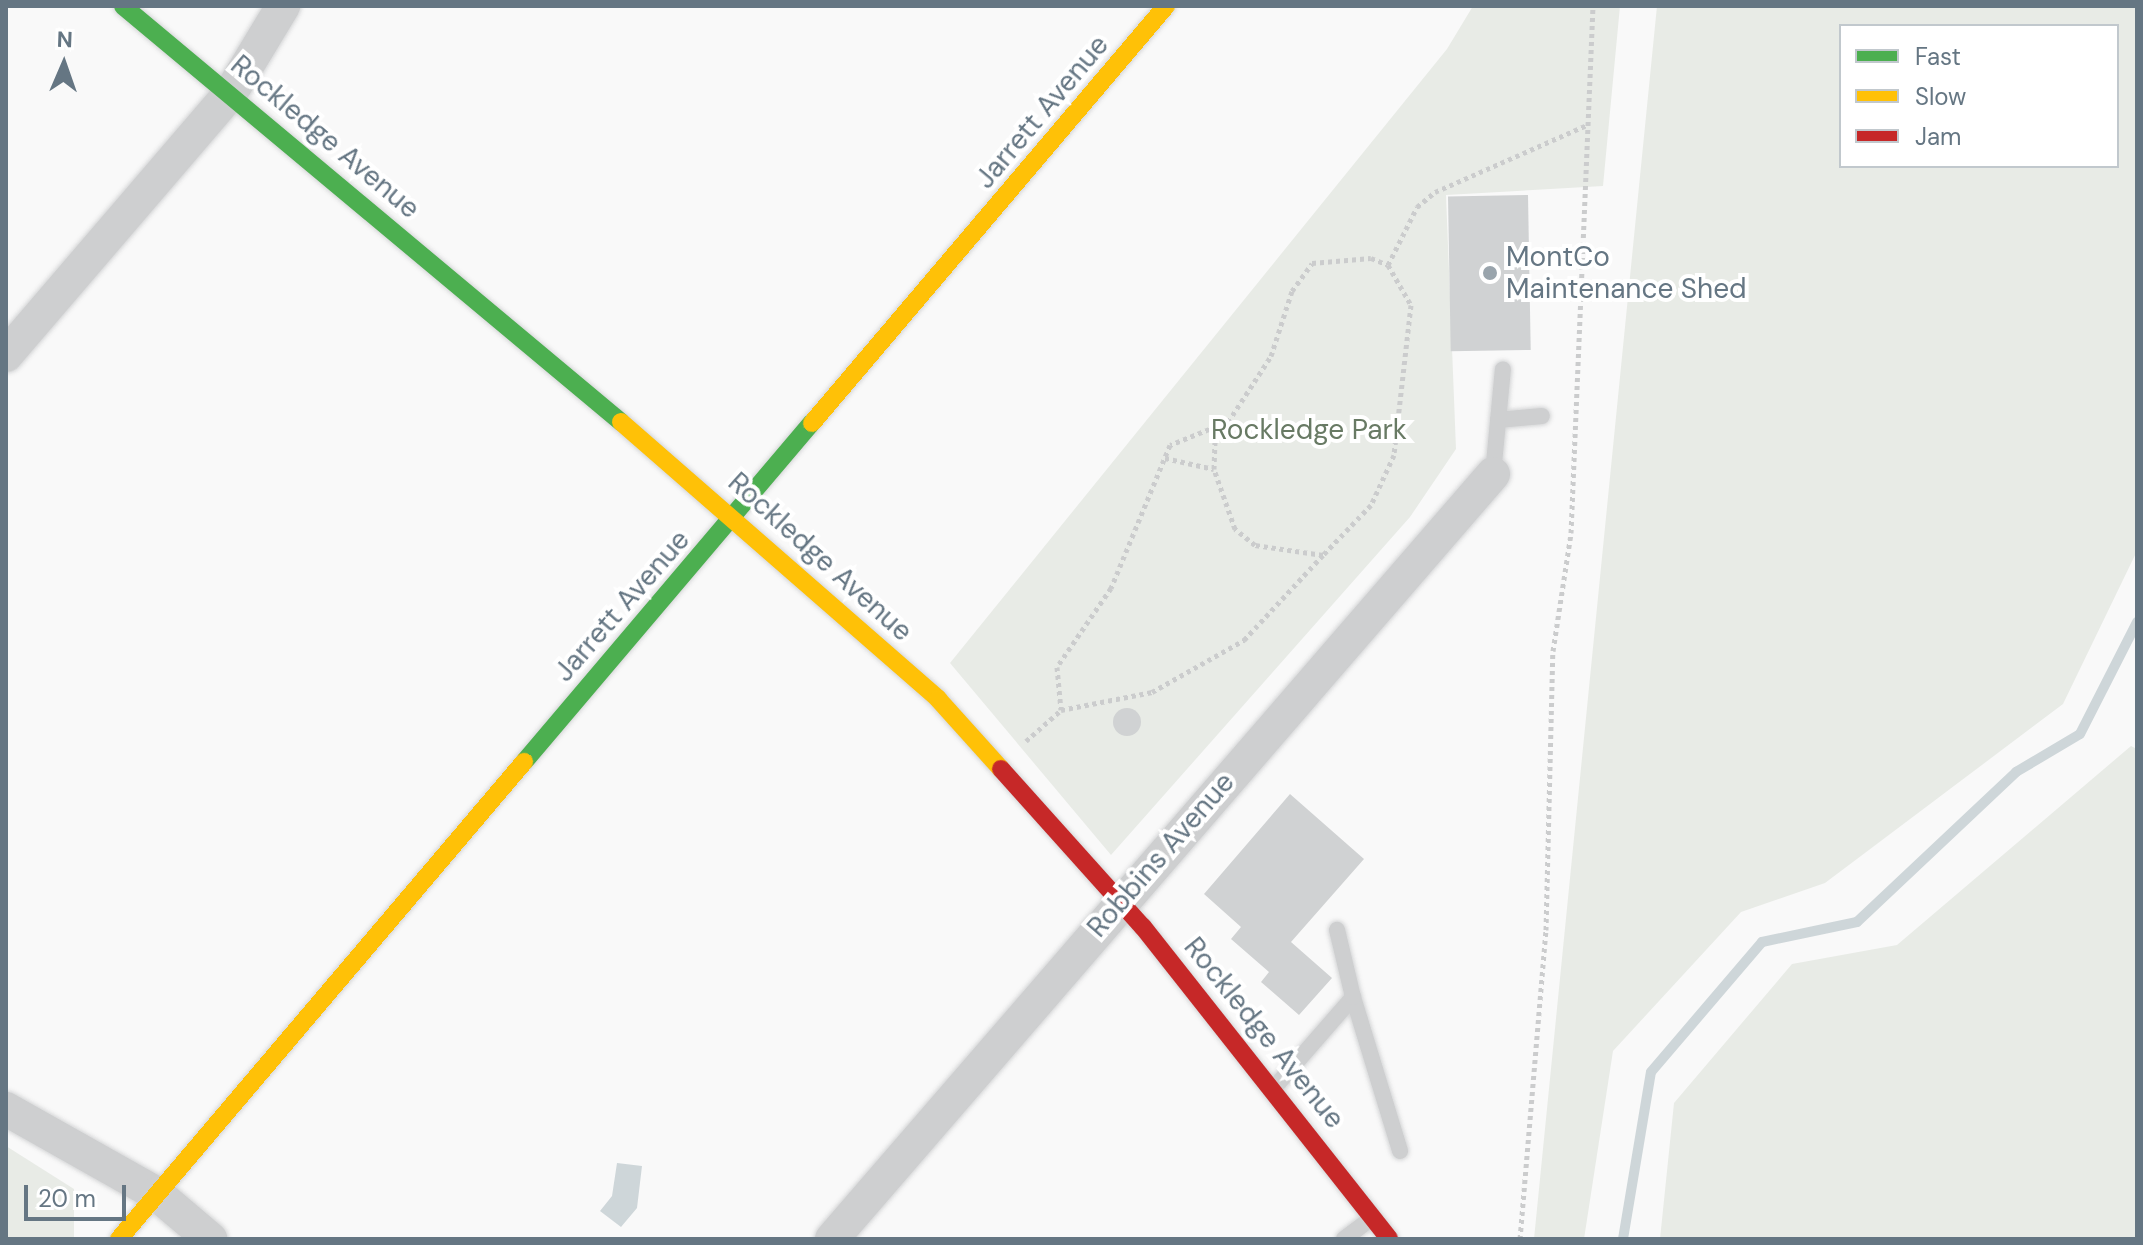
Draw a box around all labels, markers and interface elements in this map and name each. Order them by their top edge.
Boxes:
north arrow [24,24,104,104]
legend [1839,24,2119,168]
text: N [56,25,73,54]
street label: Jarrett Avenue [968,29,1116,195]
text: Fast [1915,41,1961,72]
street label: Rockledge Avenue [224,48,426,226]
text: Slow [1915,81,1966,112]
text: Jam [1915,121,1961,152]
place label: MontCo Maintenance Shed [1506,240,1747,306]
marker: MontCo Maintenance Shed [1481,264,1499,282]
park label: Rockledge Park [1211,413,1407,447]
street label: Rockledge Avenue [721,466,919,648]
street label: Jarrett Avenue [547,523,697,689]
street label: Robbins Avenue [1080,766,1242,944]
street label: Rockledge Avenue [1177,931,1351,1135]
scale bar [28,1169,130,1219]
text: 20 m [38,1183,96,1214]

